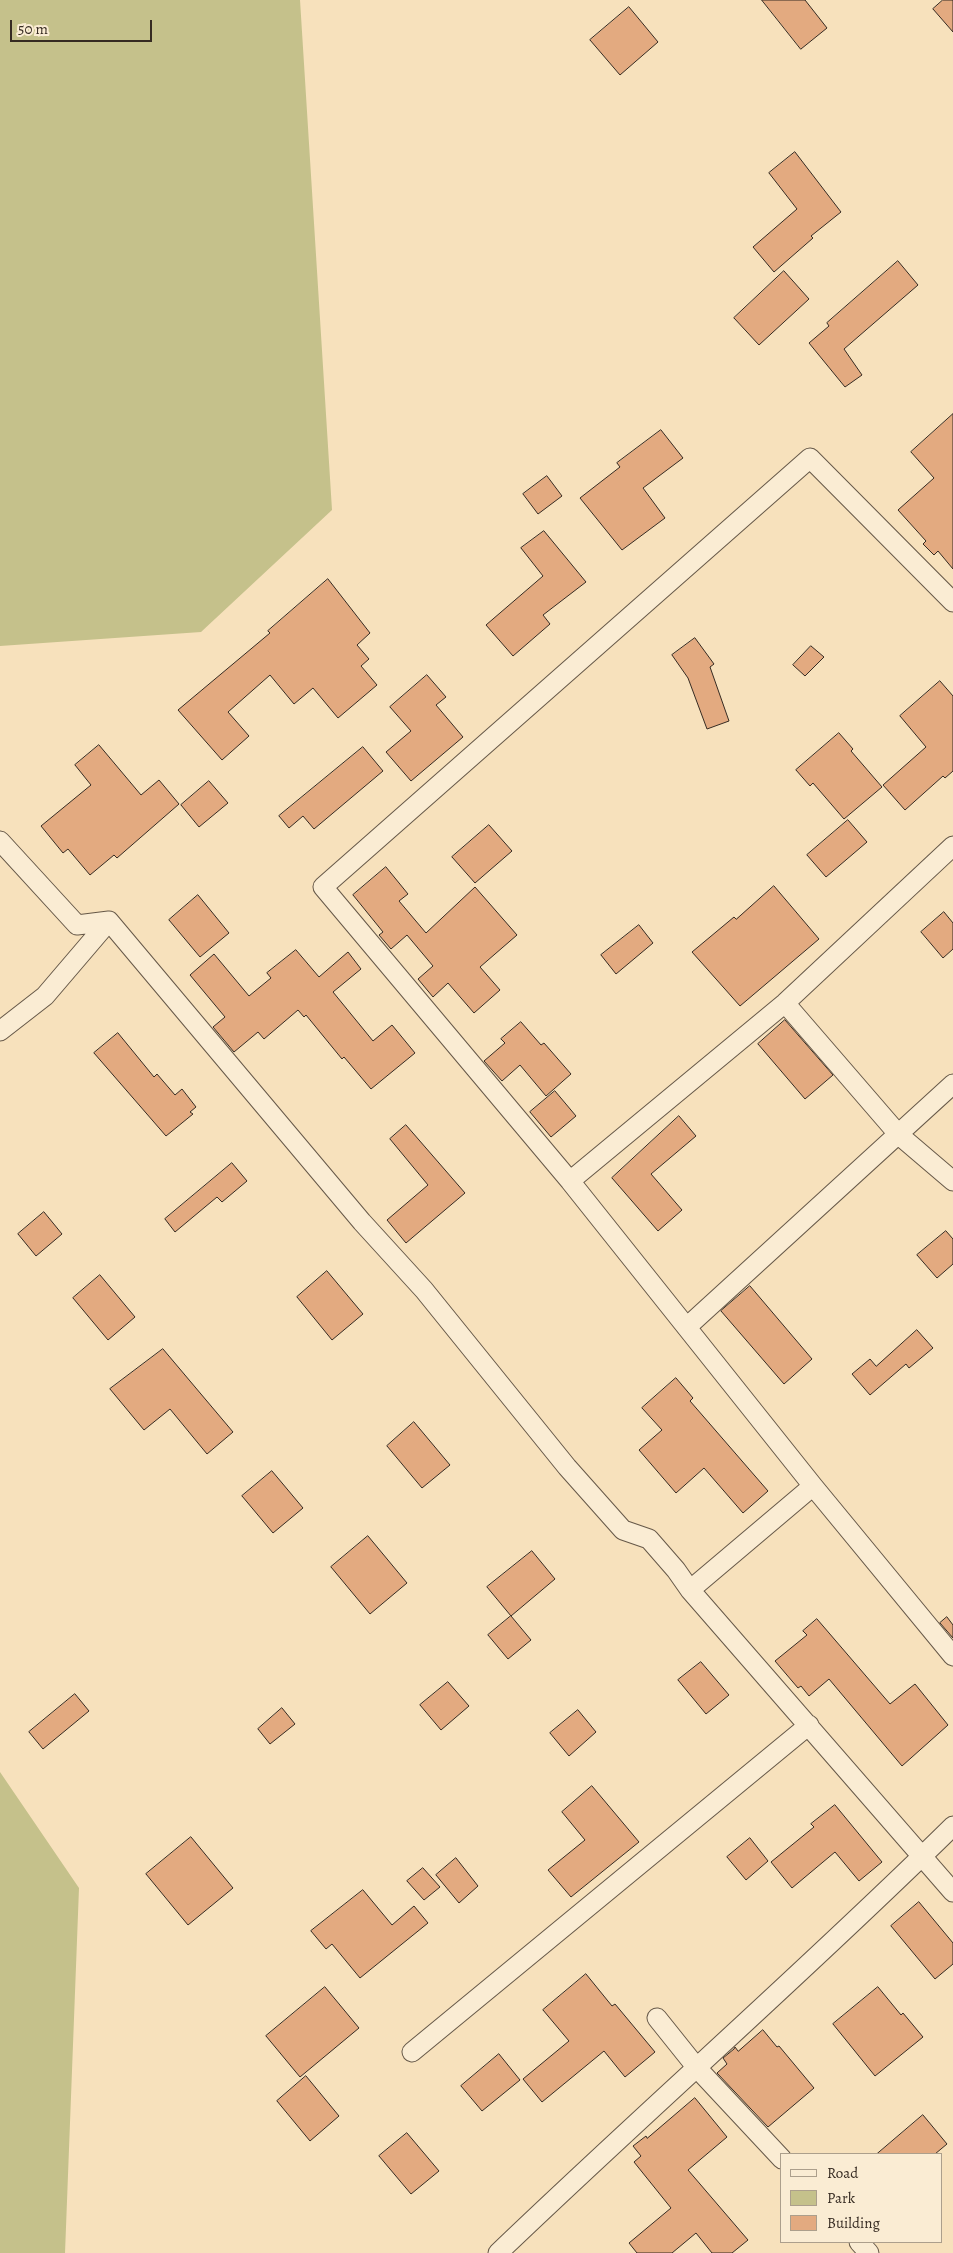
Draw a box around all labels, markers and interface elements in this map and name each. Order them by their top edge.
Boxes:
scale bar [12,10,155,42]
text: 50 m [18,19,48,39]
legend [780,2153,943,2243]
text: Road [827,2163,858,2183]
text: Park [827,2188,855,2208]
text: Building [827,2213,880,2233]

